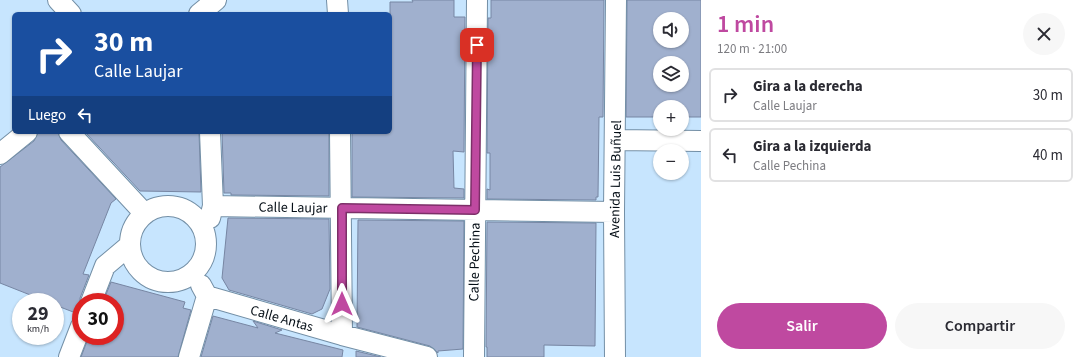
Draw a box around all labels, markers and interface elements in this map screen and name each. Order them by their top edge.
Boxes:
text: 1 min [717,7,774,42]
map controls [653,12,689,180]
button: sound [653,12,689,48]
button: close [1023,13,1065,55]
text: 30 m [94,22,153,62]
icon: right [28,28,80,80]
pin [460,28,494,62]
icon: arrive [466,34,488,56]
text: 120 m · 21:00 [717,40,787,58]
button: layers [653,56,689,92]
text: Calle Laujar [94,59,182,84]
text: Gira a la derecha [753,76,863,97]
icon: right [719,84,741,106]
text: 30 m [1033,85,1063,106]
text: Calle Laujar [753,97,817,115]
button: + [653,100,689,136]
icon: left [74,104,96,126]
text: Luego [28,105,66,126]
street label: Avenida Luis Buñuel [605,120,627,238]
text: Gira a la izquierda [753,136,872,157]
button: − [653,144,689,180]
icon: left [719,144,741,166]
text: 40 m [1033,145,1063,166]
text: Calle Pechina [753,157,826,175]
street label: Calle Laujar [258,197,328,219]
street label: Calle Pechina [464,223,486,302]
position arrow [321,283,363,325]
speed limit sign: 30 [72,293,124,345]
text: 29 [27,300,49,328]
street label: Calle Antas [248,300,316,338]
button: Salir [717,303,887,349]
button: Compartir [895,303,1065,349]
text: km/h [27,322,49,336]

